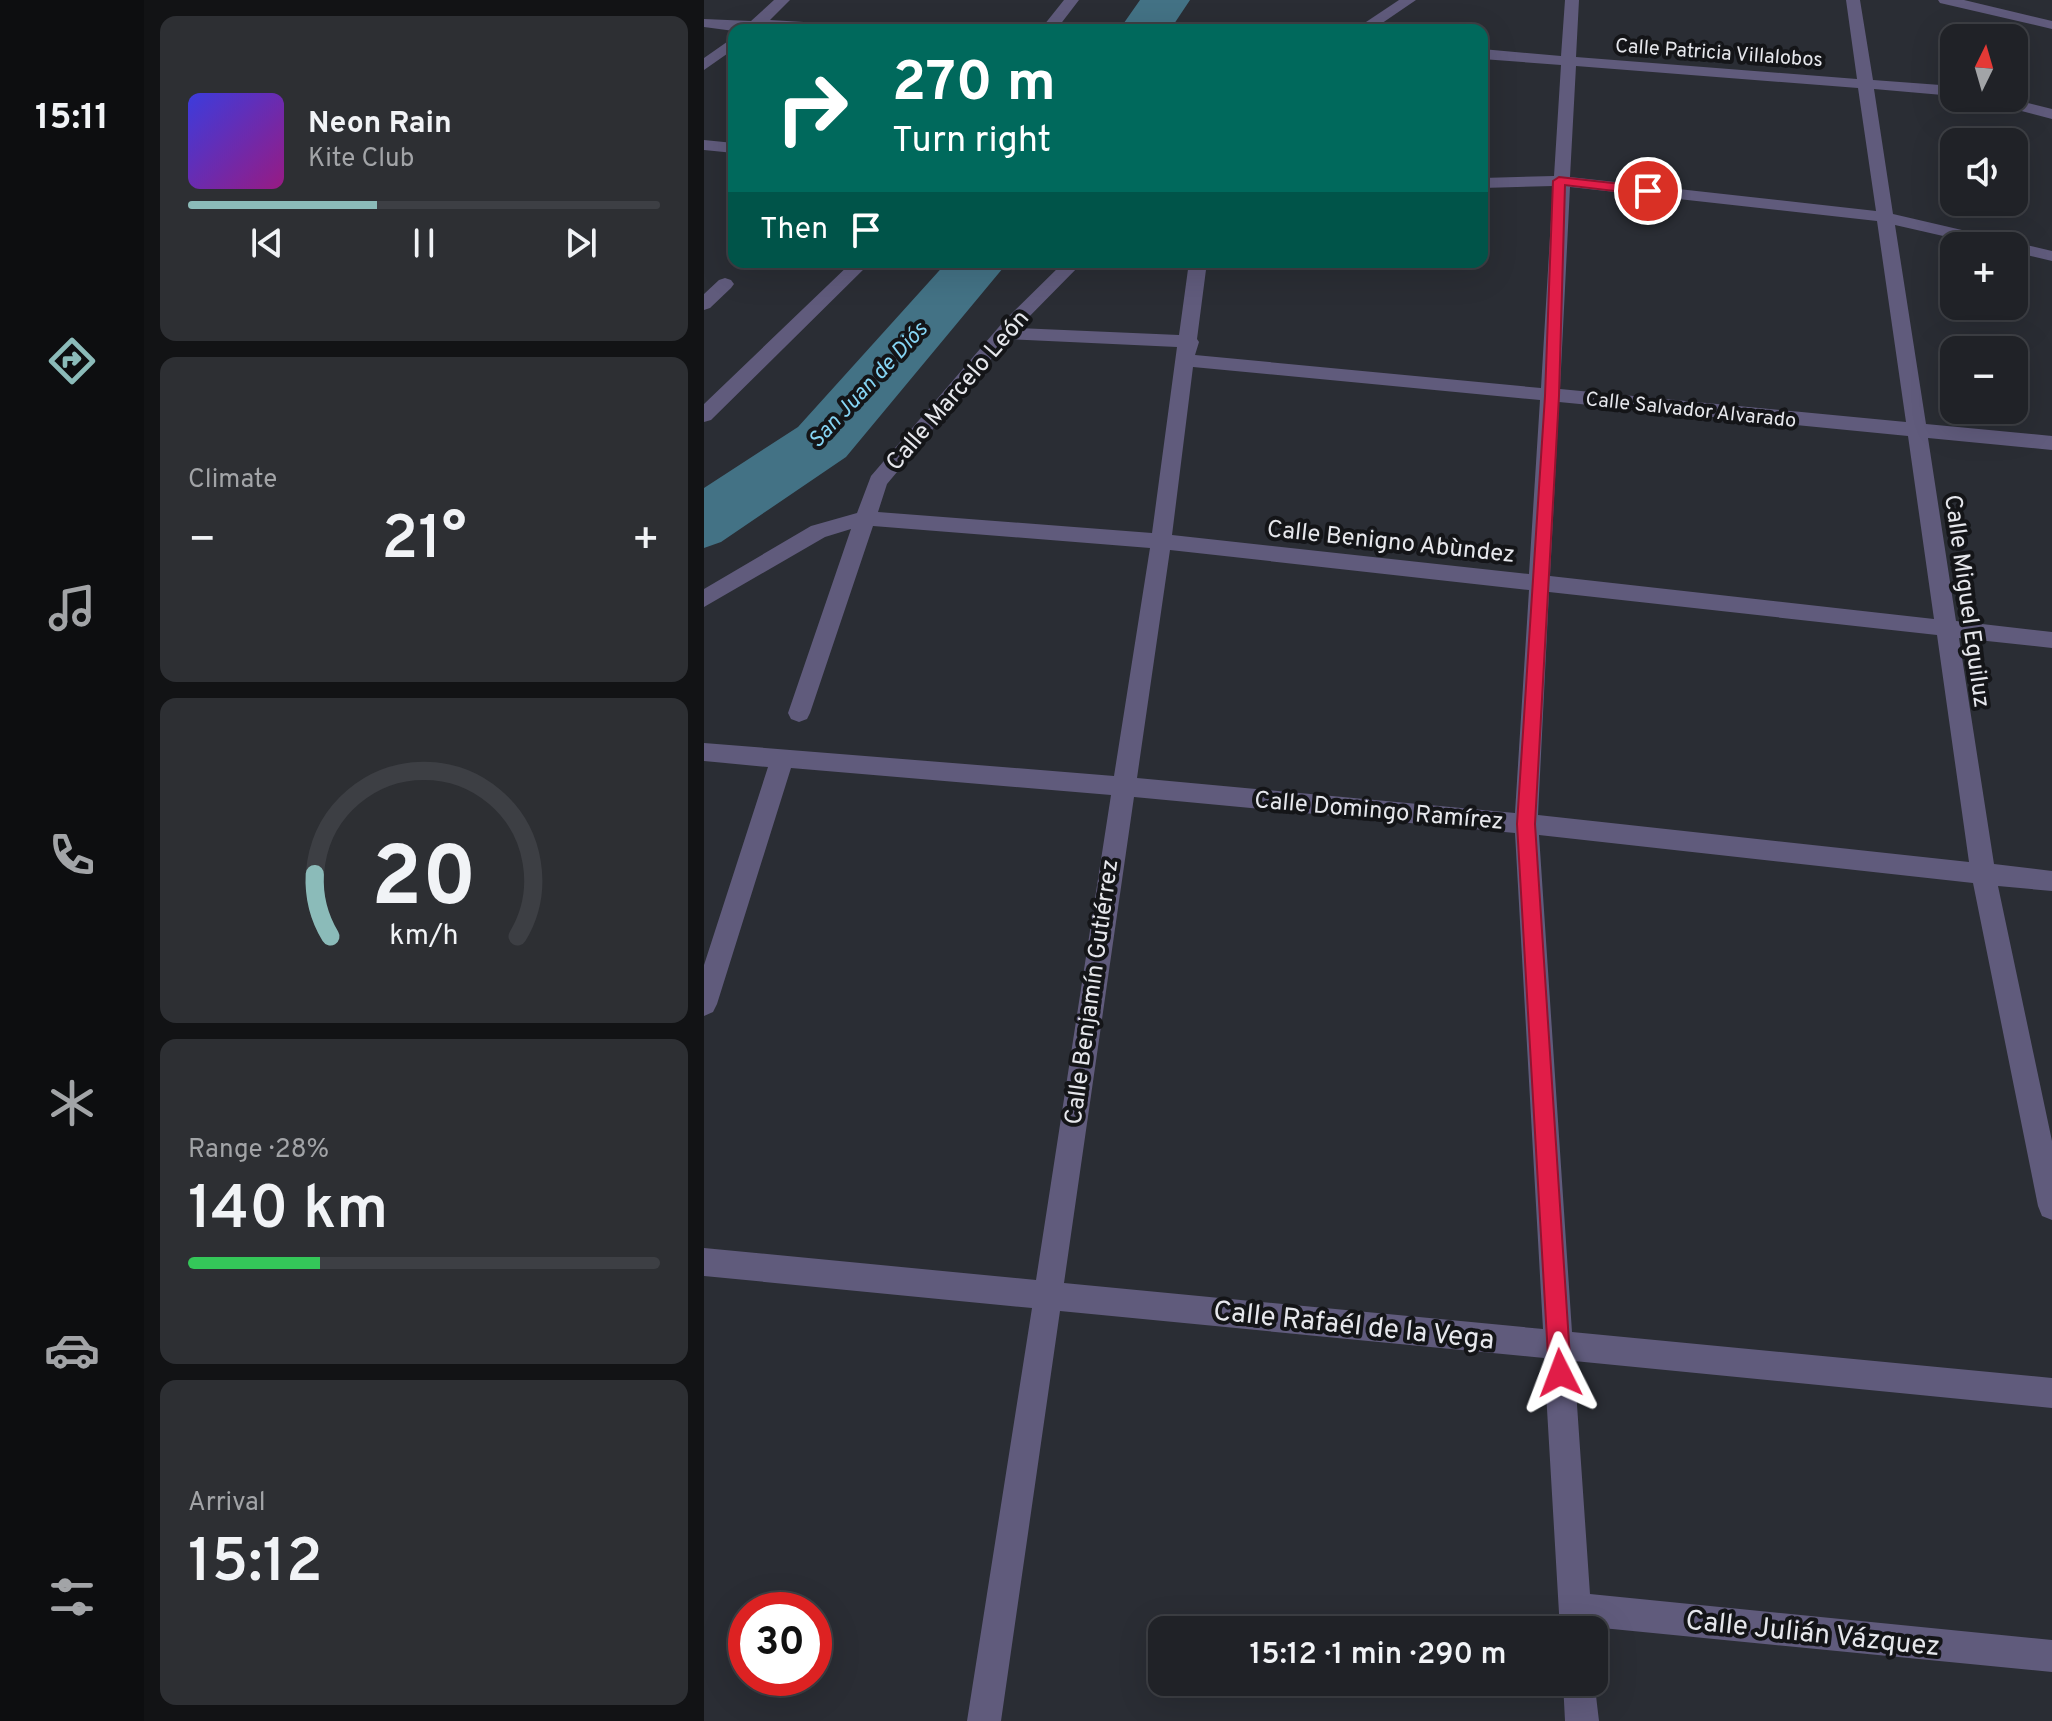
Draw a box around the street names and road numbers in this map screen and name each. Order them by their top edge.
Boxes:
street label: Calle Patricia Villalobos [1614,34,1824,74]
street label: Calle Marcelo León [880,305,1037,478]
street label: Calle Salvador Alvarado [1584,387,1797,435]
street label: Calle Miguel Eguiluz [1936,493,1996,710]
street label: Calle Benigno Abùndez [1265,515,1516,571]
street label: Calle Domingo Ramírez [1253,786,1505,838]
street label: Calle Benjamín Gutiérrez [1060,858,1126,1127]
street label: Calle Rafaél de la Vega [1211,1294,1496,1360]
street label: Calle Julián Vázquez [1684,1604,1942,1666]

